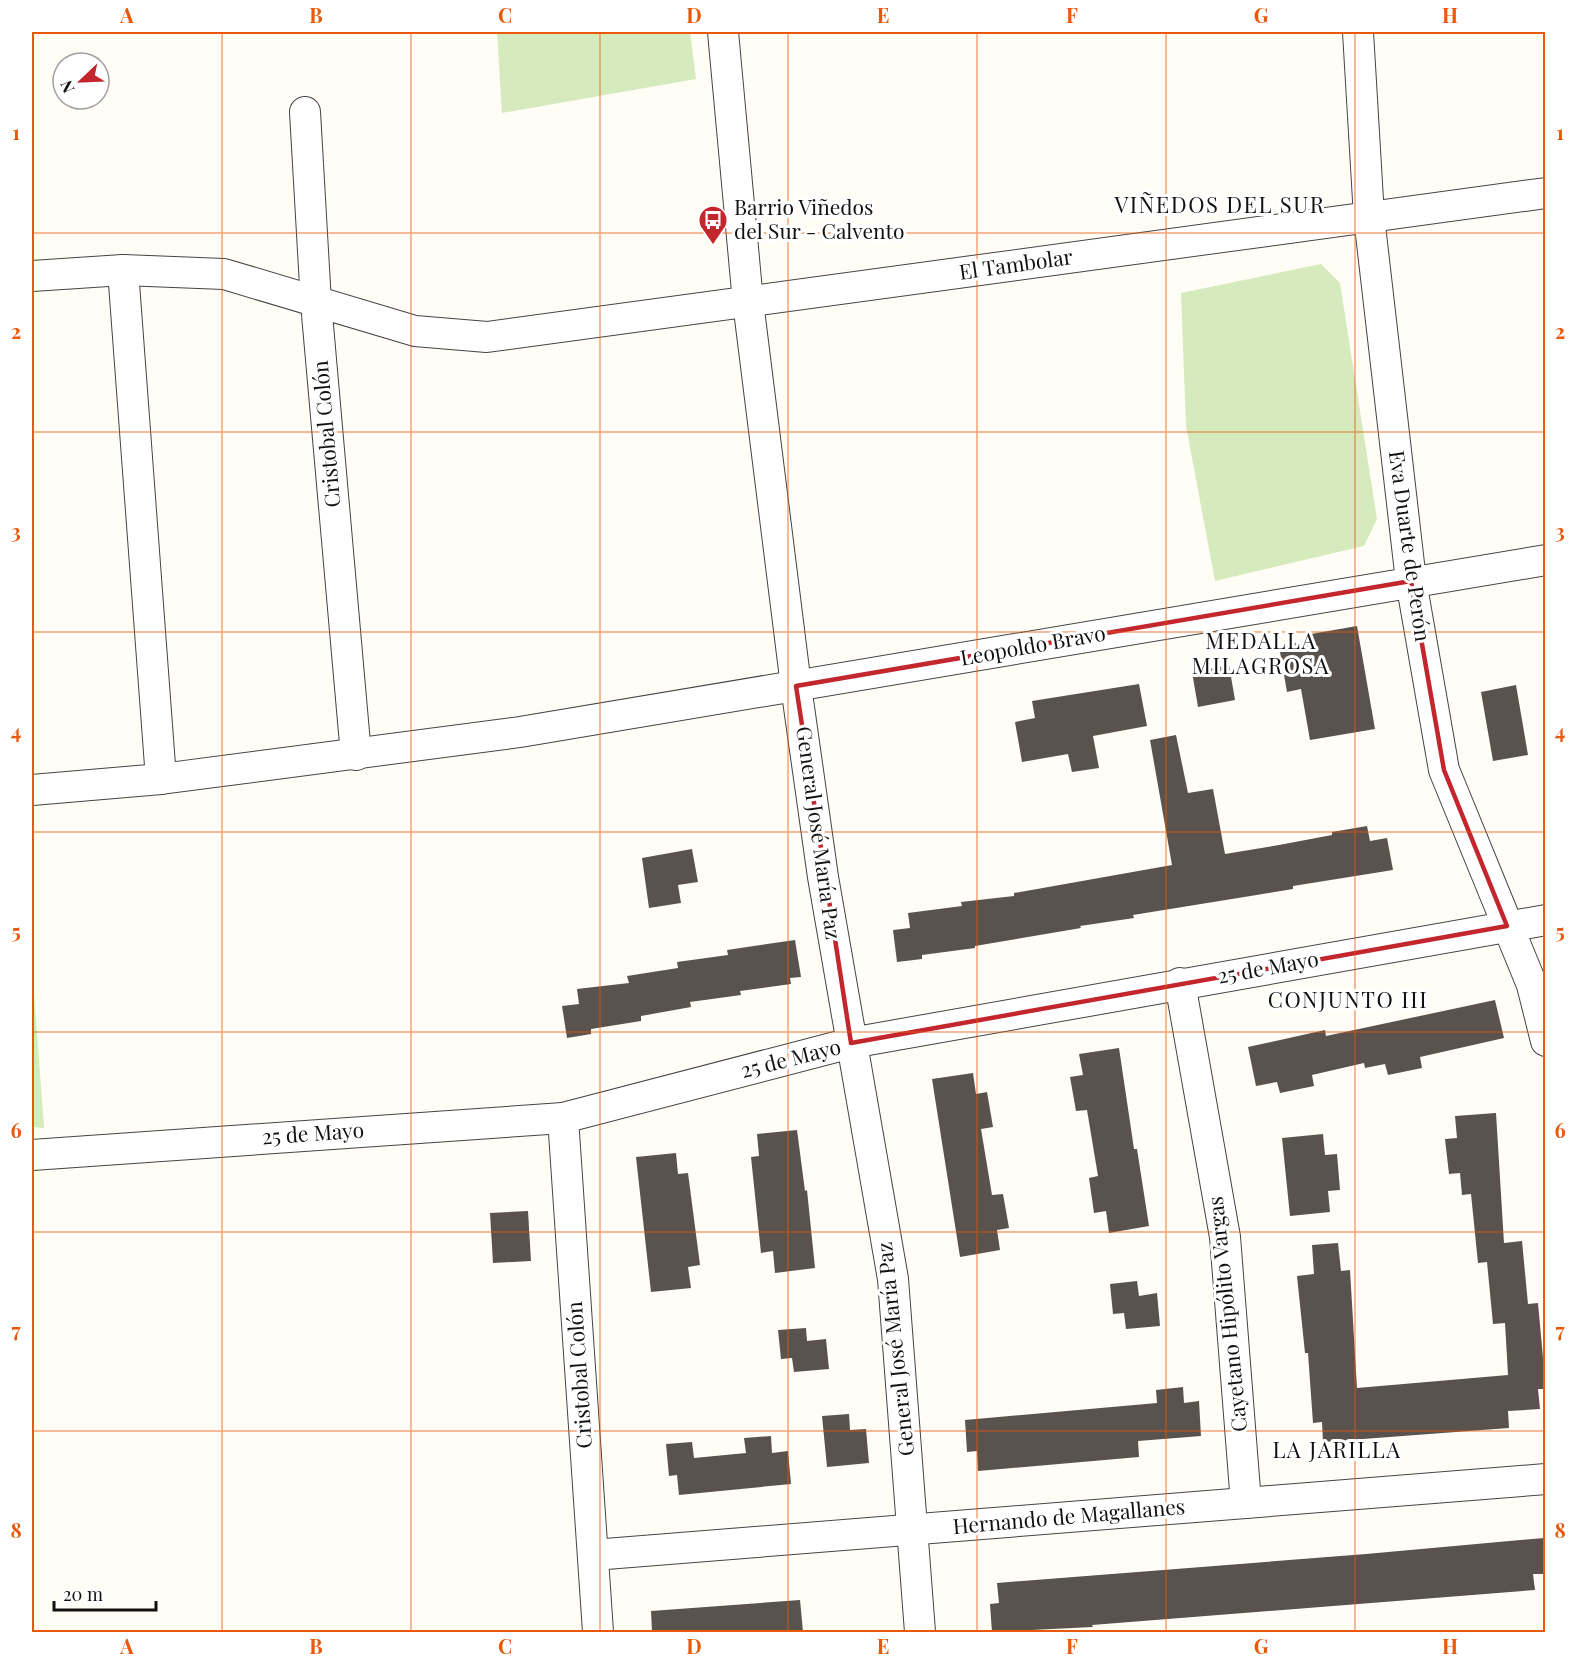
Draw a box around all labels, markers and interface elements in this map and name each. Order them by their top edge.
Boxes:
text: A [119,1,134,28]
text: B [309,1,323,28]
text: C [498,1,512,28]
text: D [686,1,702,28]
text: E [877,1,889,28]
text: F [1066,1,1078,28]
text: G [1254,1,1269,28]
text: H [1442,1,1458,28]
north arrow [51,51,111,111]
text: N [55,77,79,96]
text: 1 [12,118,20,145]
text: 1 [1556,118,1564,145]
district label: VIÑEDOS DEL SUR [1114,189,1325,219]
place label: Barrio Viñedos del Sur - Calvento [734,192,905,244]
bus stop icon: Barrio Viñedos del Sur - Calvento [697,204,729,246]
street label: El Tambolar [957,241,1075,285]
text: 2 [11,317,21,344]
text: 2 [1555,317,1565,344]
street label: Cristobal Colón [305,359,345,509]
street label: Eva Duarte de Perón [1384,448,1438,643]
text: 3 [11,517,21,544]
text: 3 [1555,517,1565,544]
street label: Leopoldo Bravo [958,617,1107,671]
district label: MEDALLA MILAGROSA [1192,625,1330,680]
text: 4 [11,717,21,744]
text: 4 [1555,717,1565,744]
street label: General José María Paz [791,724,849,941]
text: 5 [11,917,21,944]
text: 5 [1555,917,1565,944]
street label: 25 de Mayo [1215,943,1320,989]
district label: CONJUNTO III [1268,984,1428,1014]
street label: 25 de Mayo [738,1031,843,1083]
street label: 25 de Mayo [261,1114,365,1150]
text: 6 [10,1116,22,1143]
text: 6 [1554,1116,1566,1143]
street label: Cayetano Hipólito Vargas [1200,1195,1252,1433]
street label: General José María Paz [869,1241,919,1458]
street label: Cristobal Colón [559,1300,597,1450]
text: 7 [11,1316,21,1343]
text: 7 [1555,1316,1565,1343]
district label: LA JARILLA [1272,1434,1402,1464]
street label: Hernando de Magallanes [952,1491,1186,1539]
text: 8 [10,1516,22,1543]
text: 8 [1554,1516,1566,1543]
scale bar [54,1574,156,1612]
text: 20 m [63,1582,103,1606]
text: A [119,1632,134,1659]
text: B [309,1632,323,1659]
text: C [498,1632,512,1659]
text: D [686,1632,702,1659]
text: E [877,1632,889,1659]
text: F [1066,1632,1078,1659]
text: G [1254,1632,1269,1659]
text: H [1442,1632,1458,1659]

